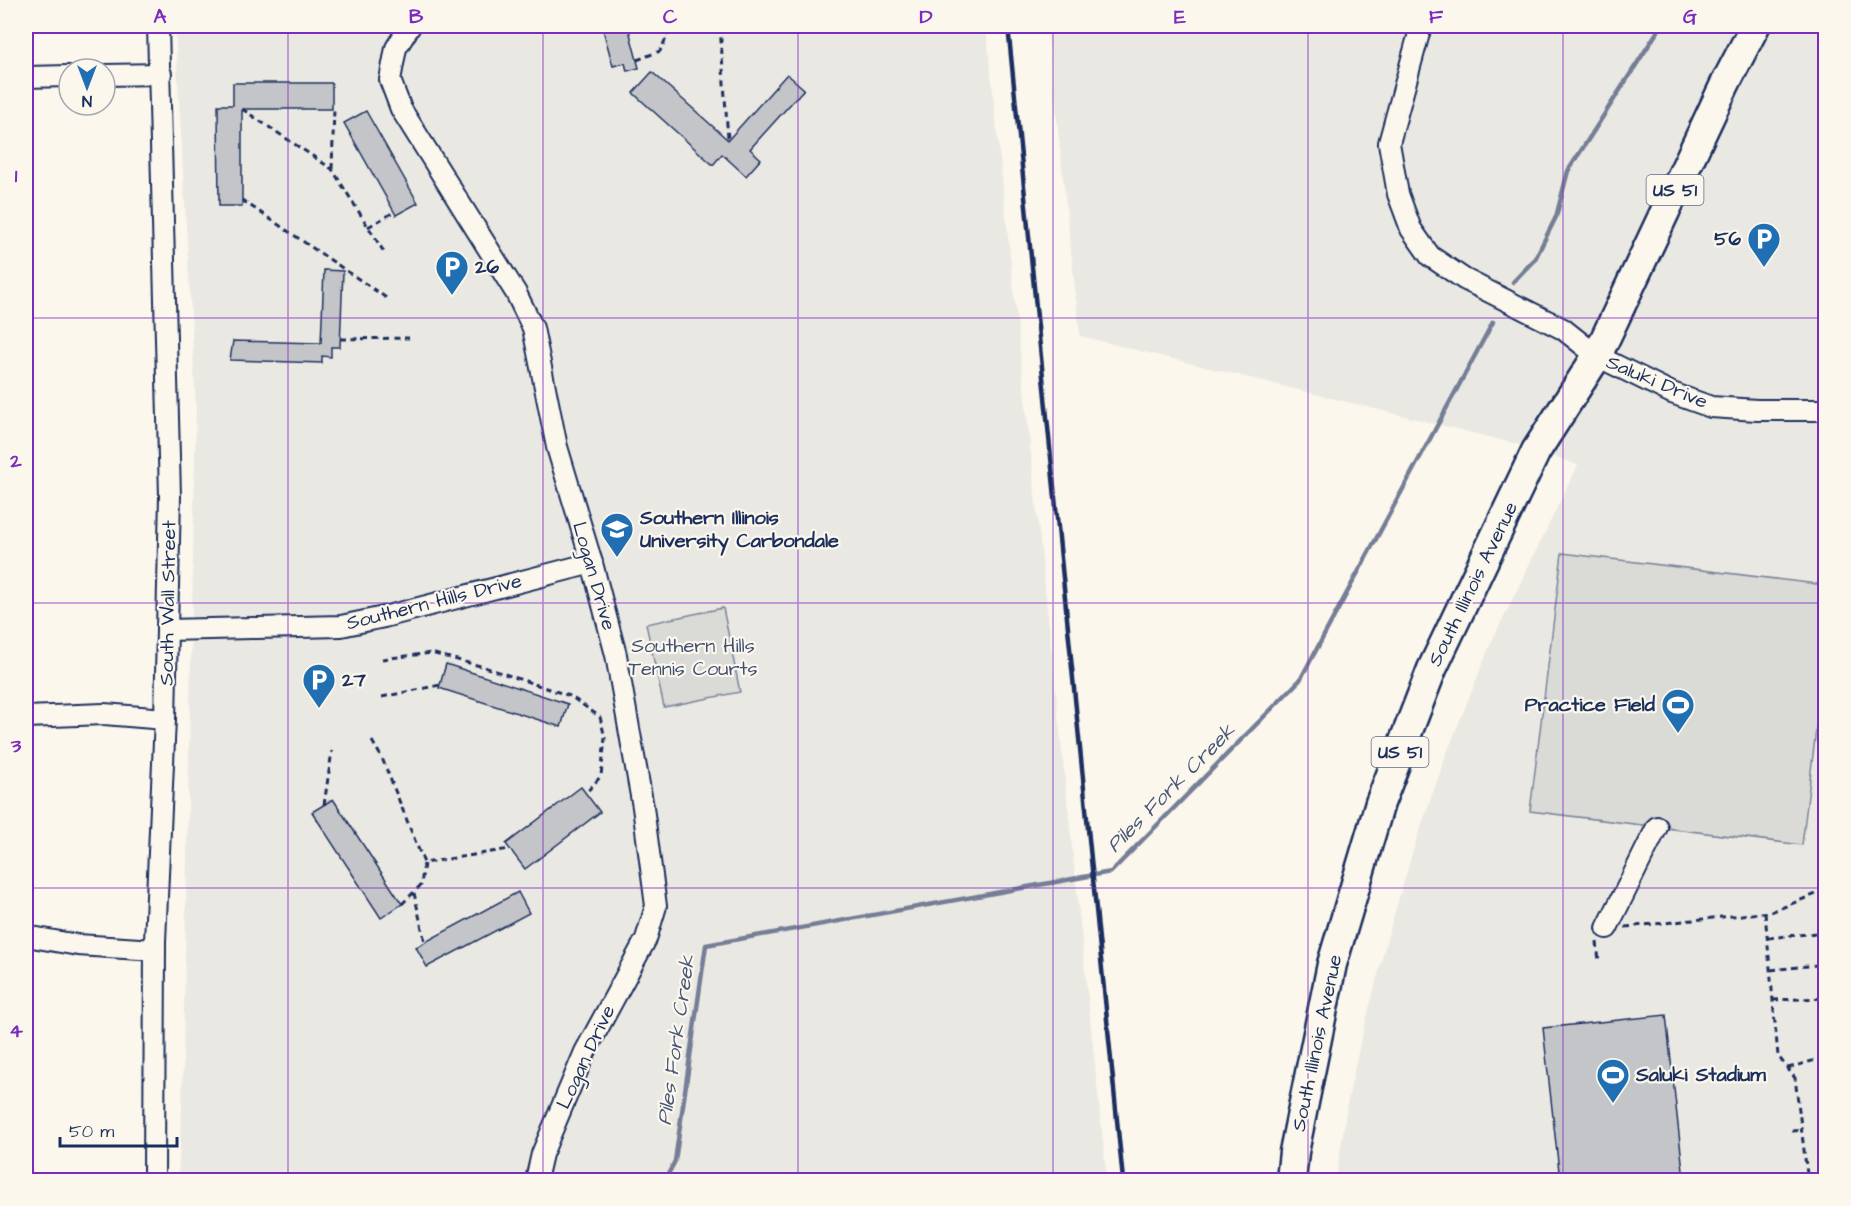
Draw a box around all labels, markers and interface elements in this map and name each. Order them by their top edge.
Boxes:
text: A [154,3,167,31]
text: B [409,3,424,31]
text: C [663,3,678,31]
text: D [920,3,933,31]
text: E [1174,3,1186,31]
text: F [1429,3,1444,31]
text: G [1683,3,1697,31]
north arrow [57,57,117,117]
text: N [82,90,92,112]
text: 1 [15,162,18,190]
road number: US 51 [1646,175,1704,205]
parking icon: 56 [1746,221,1782,268]
place label: 56 [1714,225,1741,253]
parking icon: 26 [434,249,470,296]
place label: 26 [474,253,499,281]
street label: Saluki Drive [1602,348,1712,416]
text: 2 [9,447,22,475]
street label: South Illinois Avenue [1421,497,1525,671]
place label: Southern Illinois University Carbondale [639,504,839,556]
school or university icon: Southern Illinois University Carbondale [599,511,635,558]
street label: Logan Drive [564,518,623,634]
street label: South Wall Street [153,520,183,686]
street label: Southern Hills Drive [343,567,525,637]
park label: Southern Hills Tennis Courts [628,632,758,683]
parking icon: 27 [301,662,337,709]
place label: 27 [341,666,366,694]
sports icon: Practice Field [1660,687,1696,734]
place label: Practice Field [1525,691,1656,719]
water label: Piles Fork Creek [1100,716,1243,859]
text: 3 [10,732,22,760]
road number: US 51 [1372,737,1428,767]
water label: Piles Fork Creek [650,952,702,1127]
street label: South Illinois Avenue [1285,952,1349,1134]
street label: Logan Drive [550,1000,623,1114]
text: 4 [9,1017,23,1045]
sports icon: Saluki Stadium [1595,1057,1631,1104]
place label: Saluki Stadium [1635,1061,1766,1089]
scale bar [60,1110,177,1148]
text: 50 m [69,1119,114,1144]

